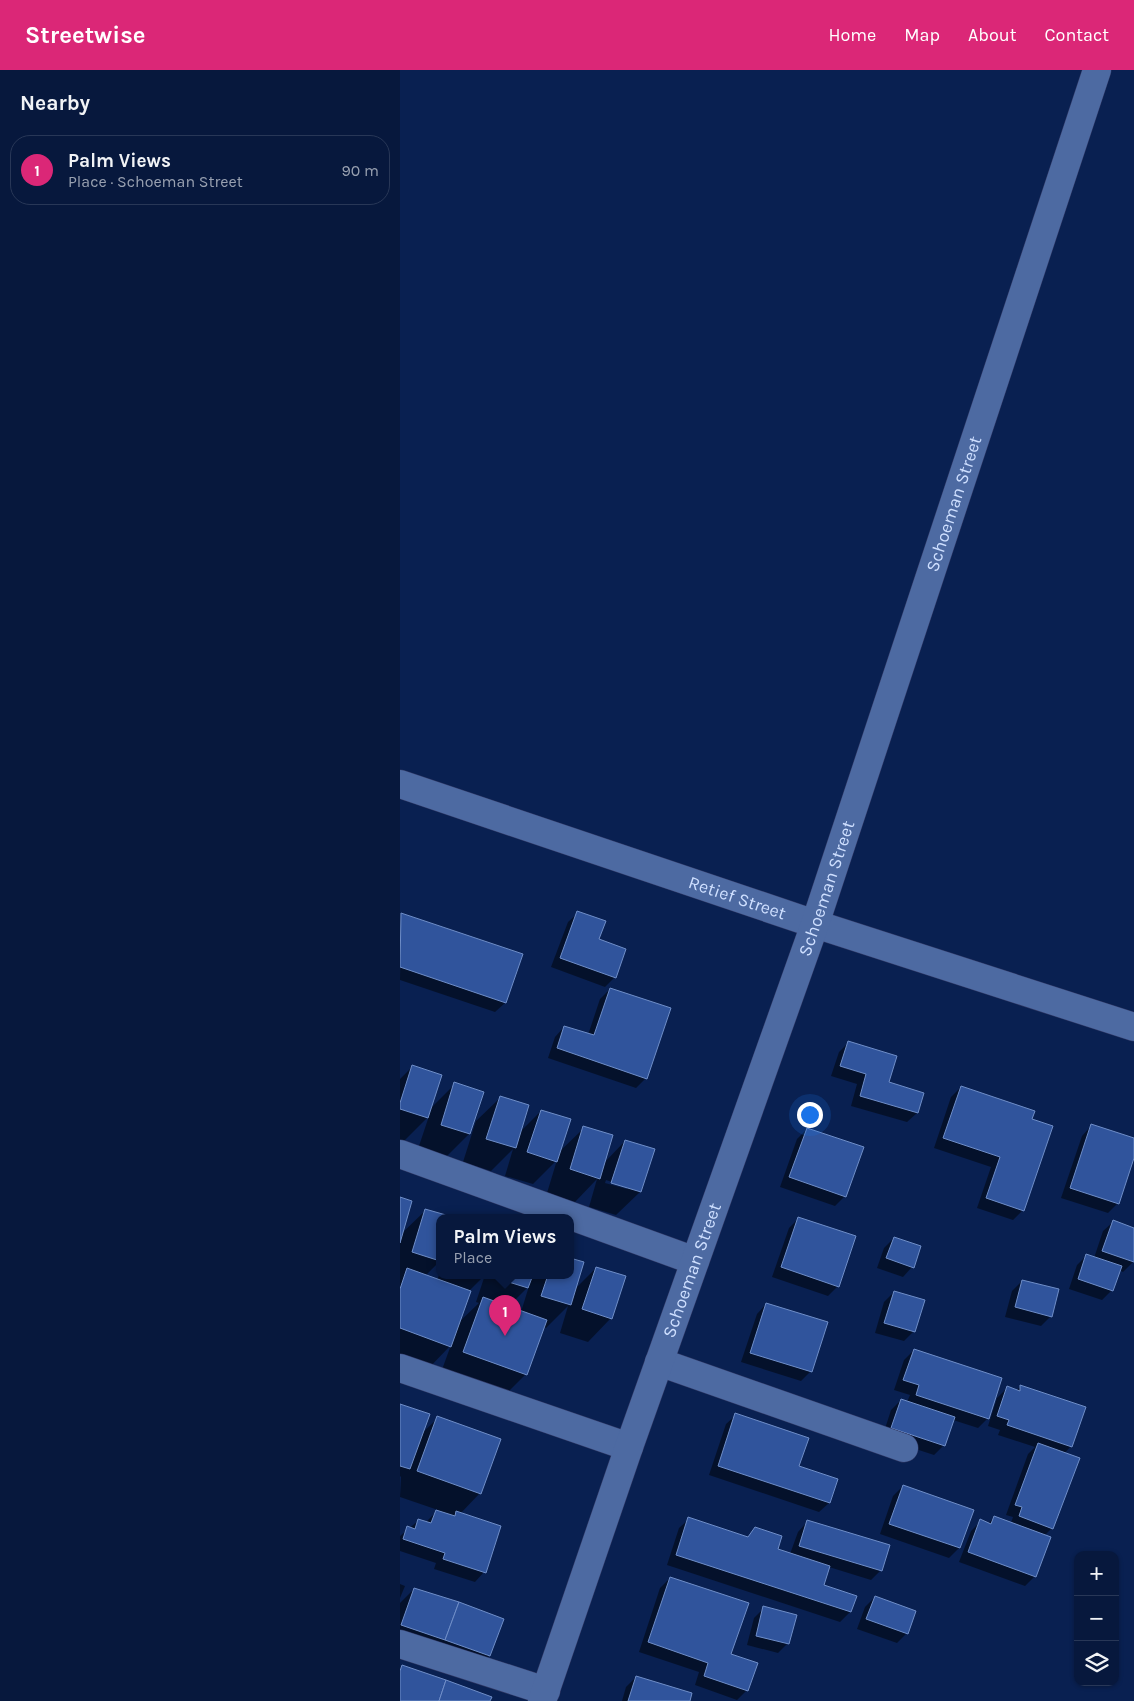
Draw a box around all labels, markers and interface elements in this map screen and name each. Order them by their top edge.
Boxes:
text: Streetwise [25,21,146,49]
text: Home [828,24,876,46]
text: Map [904,24,940,46]
text: About [968,24,1017,46]
text: Contact [1045,24,1109,46]
text: Nearby [20,91,90,115]
text: Palm Views [68,150,171,172]
text: 1 [34,161,40,180]
text: 90 m [341,161,379,180]
text: Place · Schoeman Street [68,172,243,191]
street label: Schoeman Street [921,433,986,575]
street label: Schoeman Street [793,818,859,959]
street label: Retief Street [686,871,789,925]
your location [797,1102,823,1128]
street label: Schoeman Street [658,1200,726,1341]
popup [436,1214,574,1279]
text: Palm Views [454,1226,556,1248]
text: Place [454,1248,492,1267]
pin: 1 [489,1295,521,1336]
map controls [1074,1551,1119,1686]
button: + [1074,1551,1119,1596]
button: − [1074,1596,1119,1641]
button: layers [1074,1641,1119,1686]

